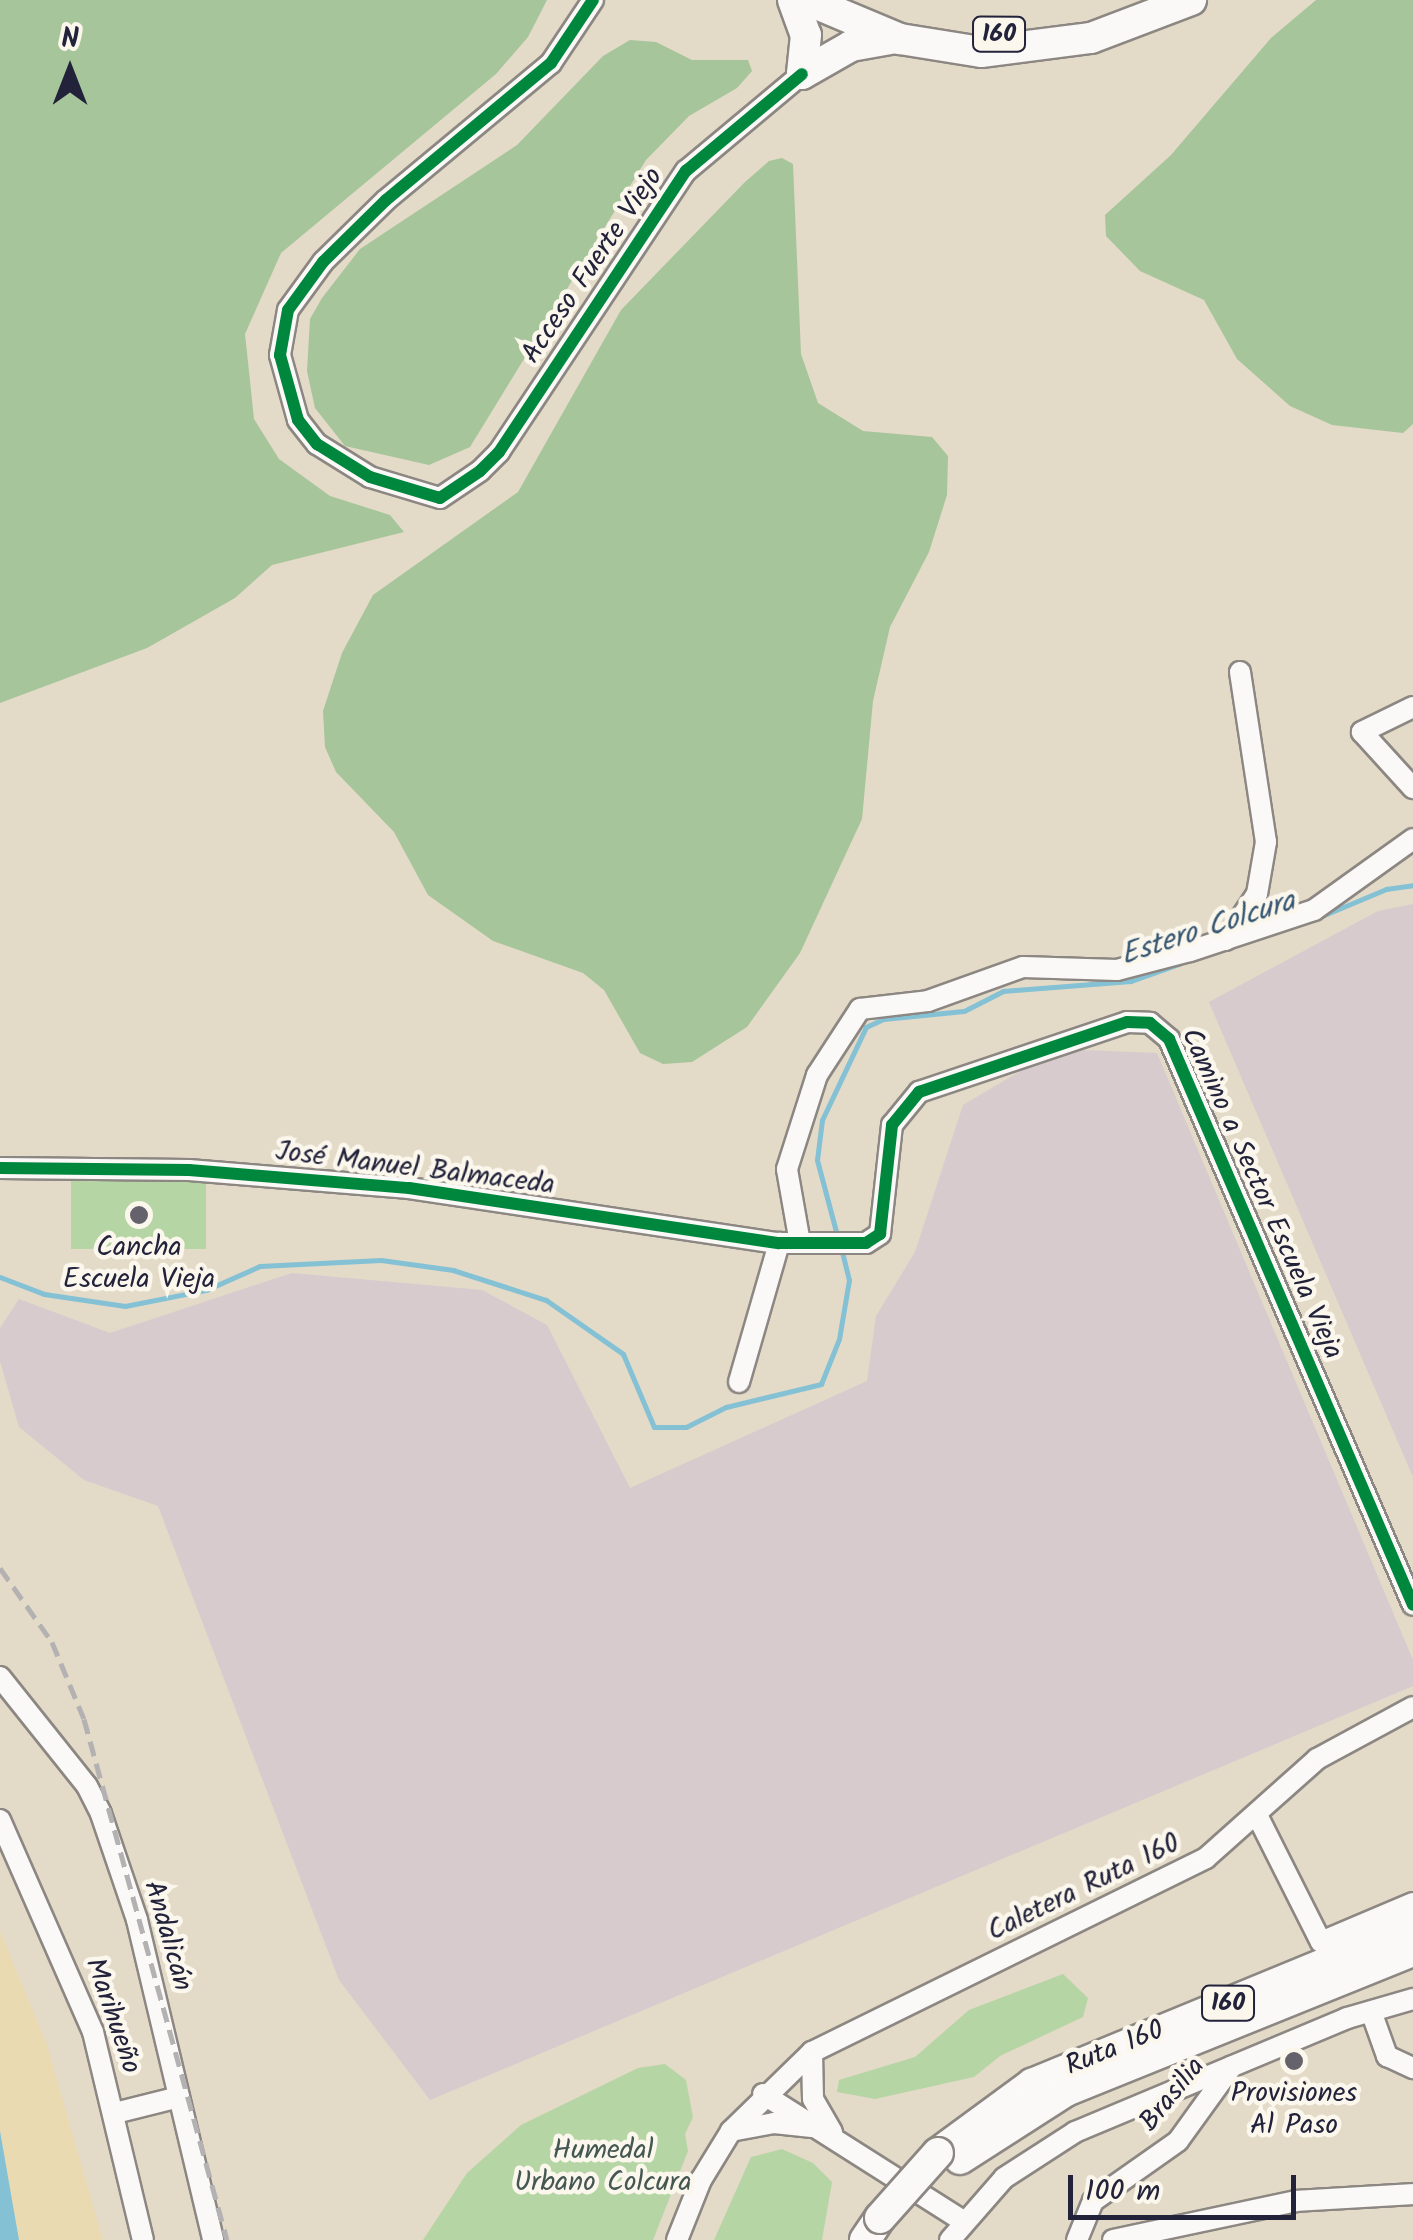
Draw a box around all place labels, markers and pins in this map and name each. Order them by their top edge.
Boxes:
marker: Cancha Escuela Vieja [128,1204,150,1226]
place label: Cancha Escuela Vieja [63,1231,215,1297]
marker: Provisiones Al Paso [1283,2050,1305,2072]
place label: Provisiones Al Paso [1231,2077,1357,2143]

